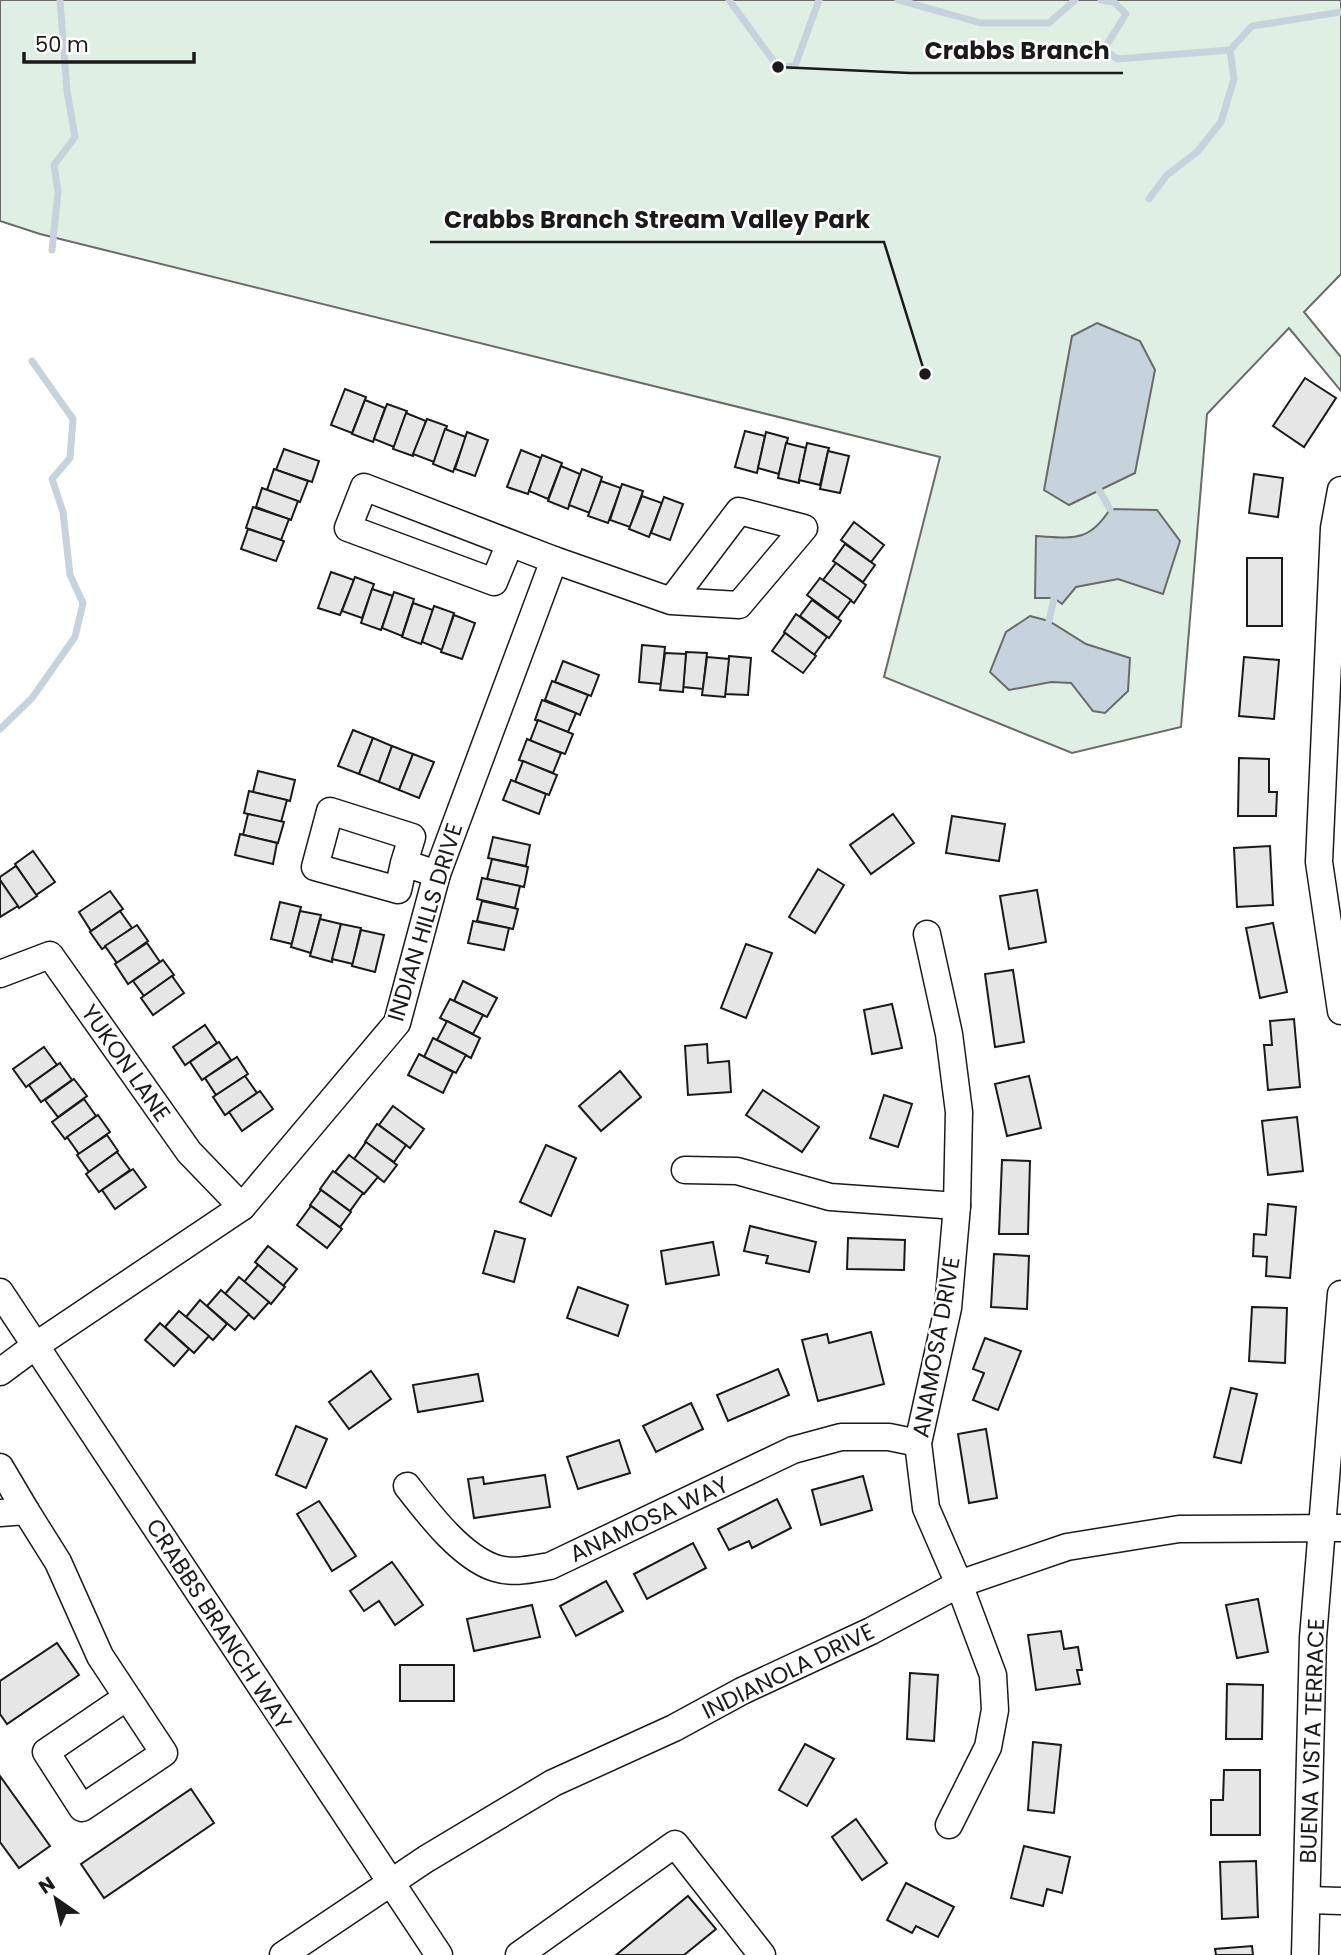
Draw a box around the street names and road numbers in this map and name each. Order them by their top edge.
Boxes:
street label: INDIAN HILLS DRIVE [380,819,470,1025]
street label: YUKON LANE [74,998,178,1128]
street label: ANAMOSA DRIVE [904,1254,968,1440]
street label: ANAMOSA WAY [564,1468,734,1570]
street label: CRABBS BRANCH WAY [139,1512,299,1736]
street label: INDIANOLA DRIVE [696,1615,880,1727]
street label: BUENA VISTA TERRACE [1292,1618,1332,1864]

